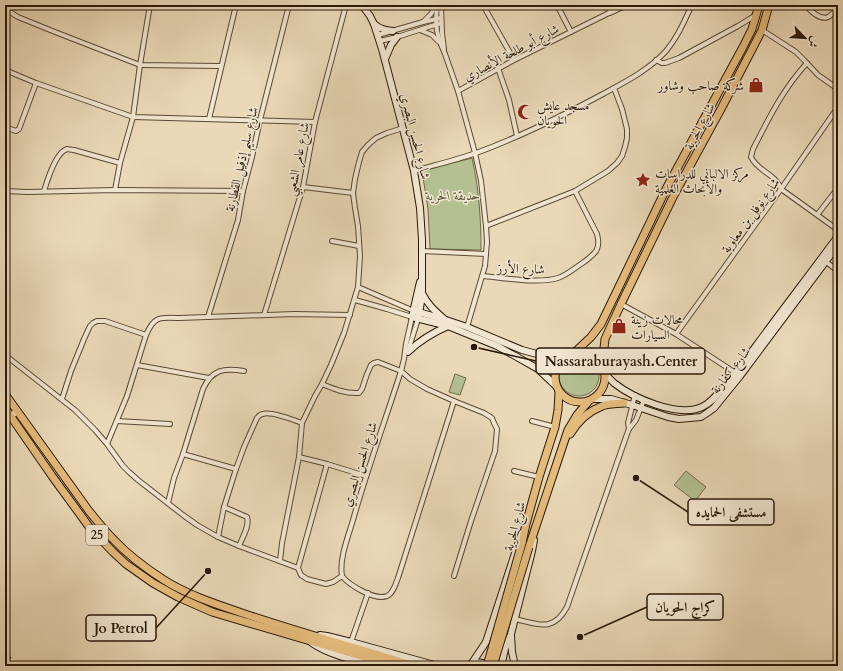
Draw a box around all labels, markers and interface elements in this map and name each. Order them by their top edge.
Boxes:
north arrow [785,18,825,58]
street label: شارع أبو طلحة الأنصاري [460,20,563,87]
text: ش [804,34,823,50]
shop icon: شركة صاحب وشاور [747,76,765,94]
place label: شركة صاحب وشاور [656,77,744,95]
street label: شارع الحسن البصري [394,91,434,182]
place label: مسجد عايش الحويان [537,97,589,130]
street label: شارع الحرية [680,100,721,154]
mosque icon: مسجد عايش الحويان [516,103,534,121]
street label: شارع سليم إذفيل القطارنة [221,105,267,214]
street label: شارع عامر الشعبي [282,121,316,198]
place label: مركز الالباني للدراسات والأبحاث العلمية [655,165,749,198]
place icon: مركز الالباني للدراسات والأبحاث العلمية [634,171,652,189]
street label: شارع نوفل بن معاوية [717,174,786,258]
park label: حديقة الحرية [425,187,480,205]
street label: شارع الأرز [495,259,545,281]
place label: محالات زينة السيارات [631,311,683,344]
shop icon: محالات زينة السيارات [610,317,628,335]
street label: شارع كفارنة [707,343,756,399]
callout: Nassaraburayash.Center [536,348,705,374]
text: Nassaraburayash.Center [545,352,698,371]
street label: شارع الحسن البصري [338,420,384,510]
callout: مستشفى الحمايده [688,499,774,525]
street label: شارع الحرية [500,500,532,554]
text: مستشفى الحمايده [696,503,766,523]
road number: 25 [86,525,108,545]
callout: كراج الحويان [647,594,723,620]
text: كراج الحويان [655,598,715,620]
callout: Jo Petrol [86,615,156,641]
text: Jo Petrol [92,619,148,638]

